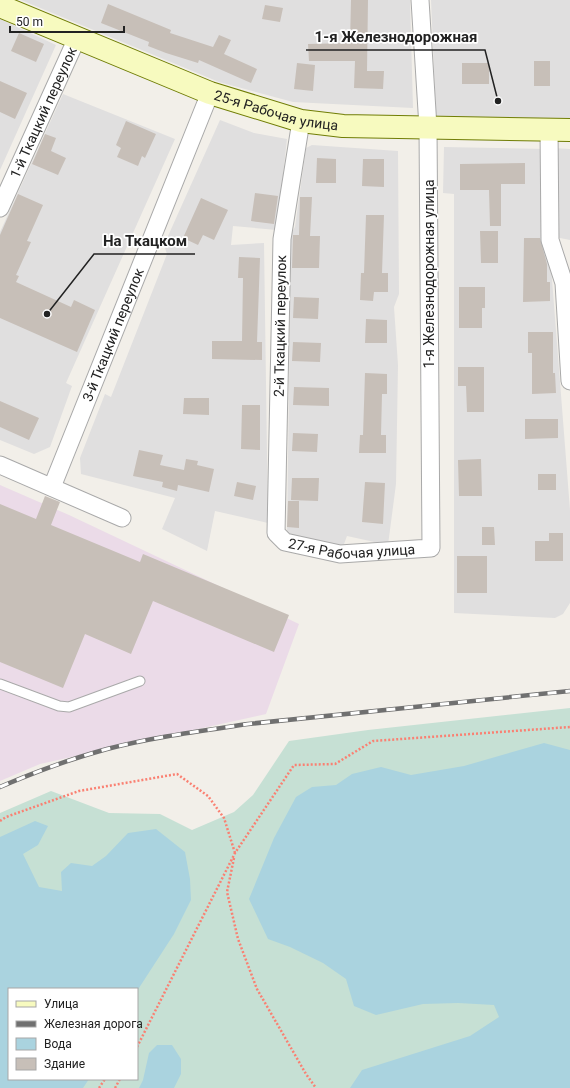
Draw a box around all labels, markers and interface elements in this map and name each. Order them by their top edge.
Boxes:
scale bar [10,8,124,34]
text: 50 m [16,15,43,29]
callout: 1-я Железнодорожная [306,23,485,50]
text: 1-я Железнодорожная [315,28,477,46]
street label: 1-й Ткацкий переулок [7,44,80,180]
street label: 25-я Рабочая улица [212,87,339,133]
street label: 1-я Железнодорожная улица [421,179,437,369]
callout: На Ткацком [94,227,195,254]
text: На Ткацком [103,232,187,250]
street label: 2-й Ткацкий переулок [271,254,289,397]
street label: 3-й Ткацкий переулок [79,265,147,404]
street label: 27-я Рабочая улица [287,535,416,562]
legend [8,988,138,1080]
text: Улица [44,997,79,1011]
text: Железная дорога [44,1017,143,1031]
text: Вода [44,1037,72,1051]
text: Здание [44,1057,85,1071]

